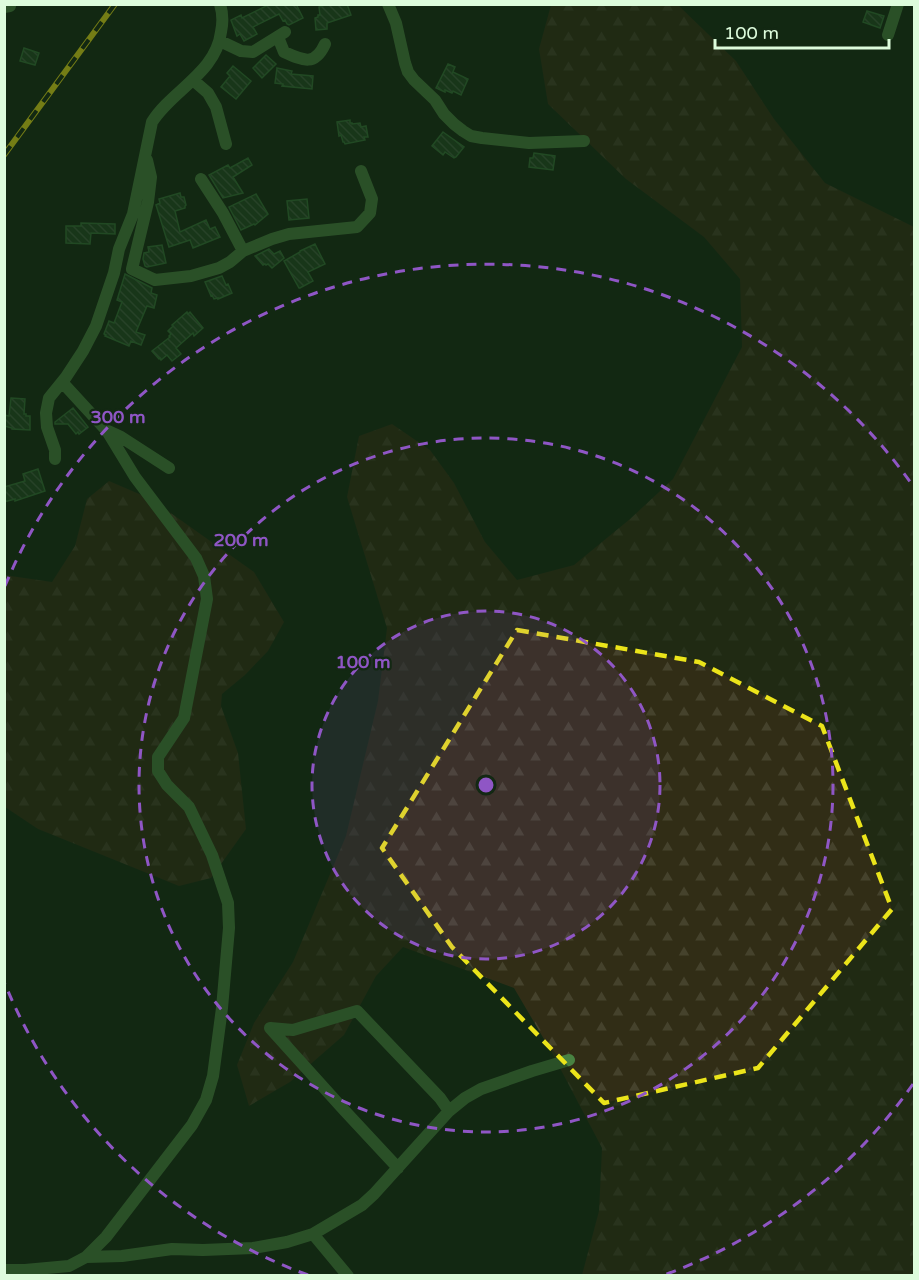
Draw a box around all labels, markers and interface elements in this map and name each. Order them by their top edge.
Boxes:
scale bar [715,12,889,50]
text: 100 m [724,22,779,44]
text: 300 m [90,406,146,428]
text: 200 m [213,529,269,551]
text: 100 m [335,651,391,673]
centre of rings [476,775,496,795]

